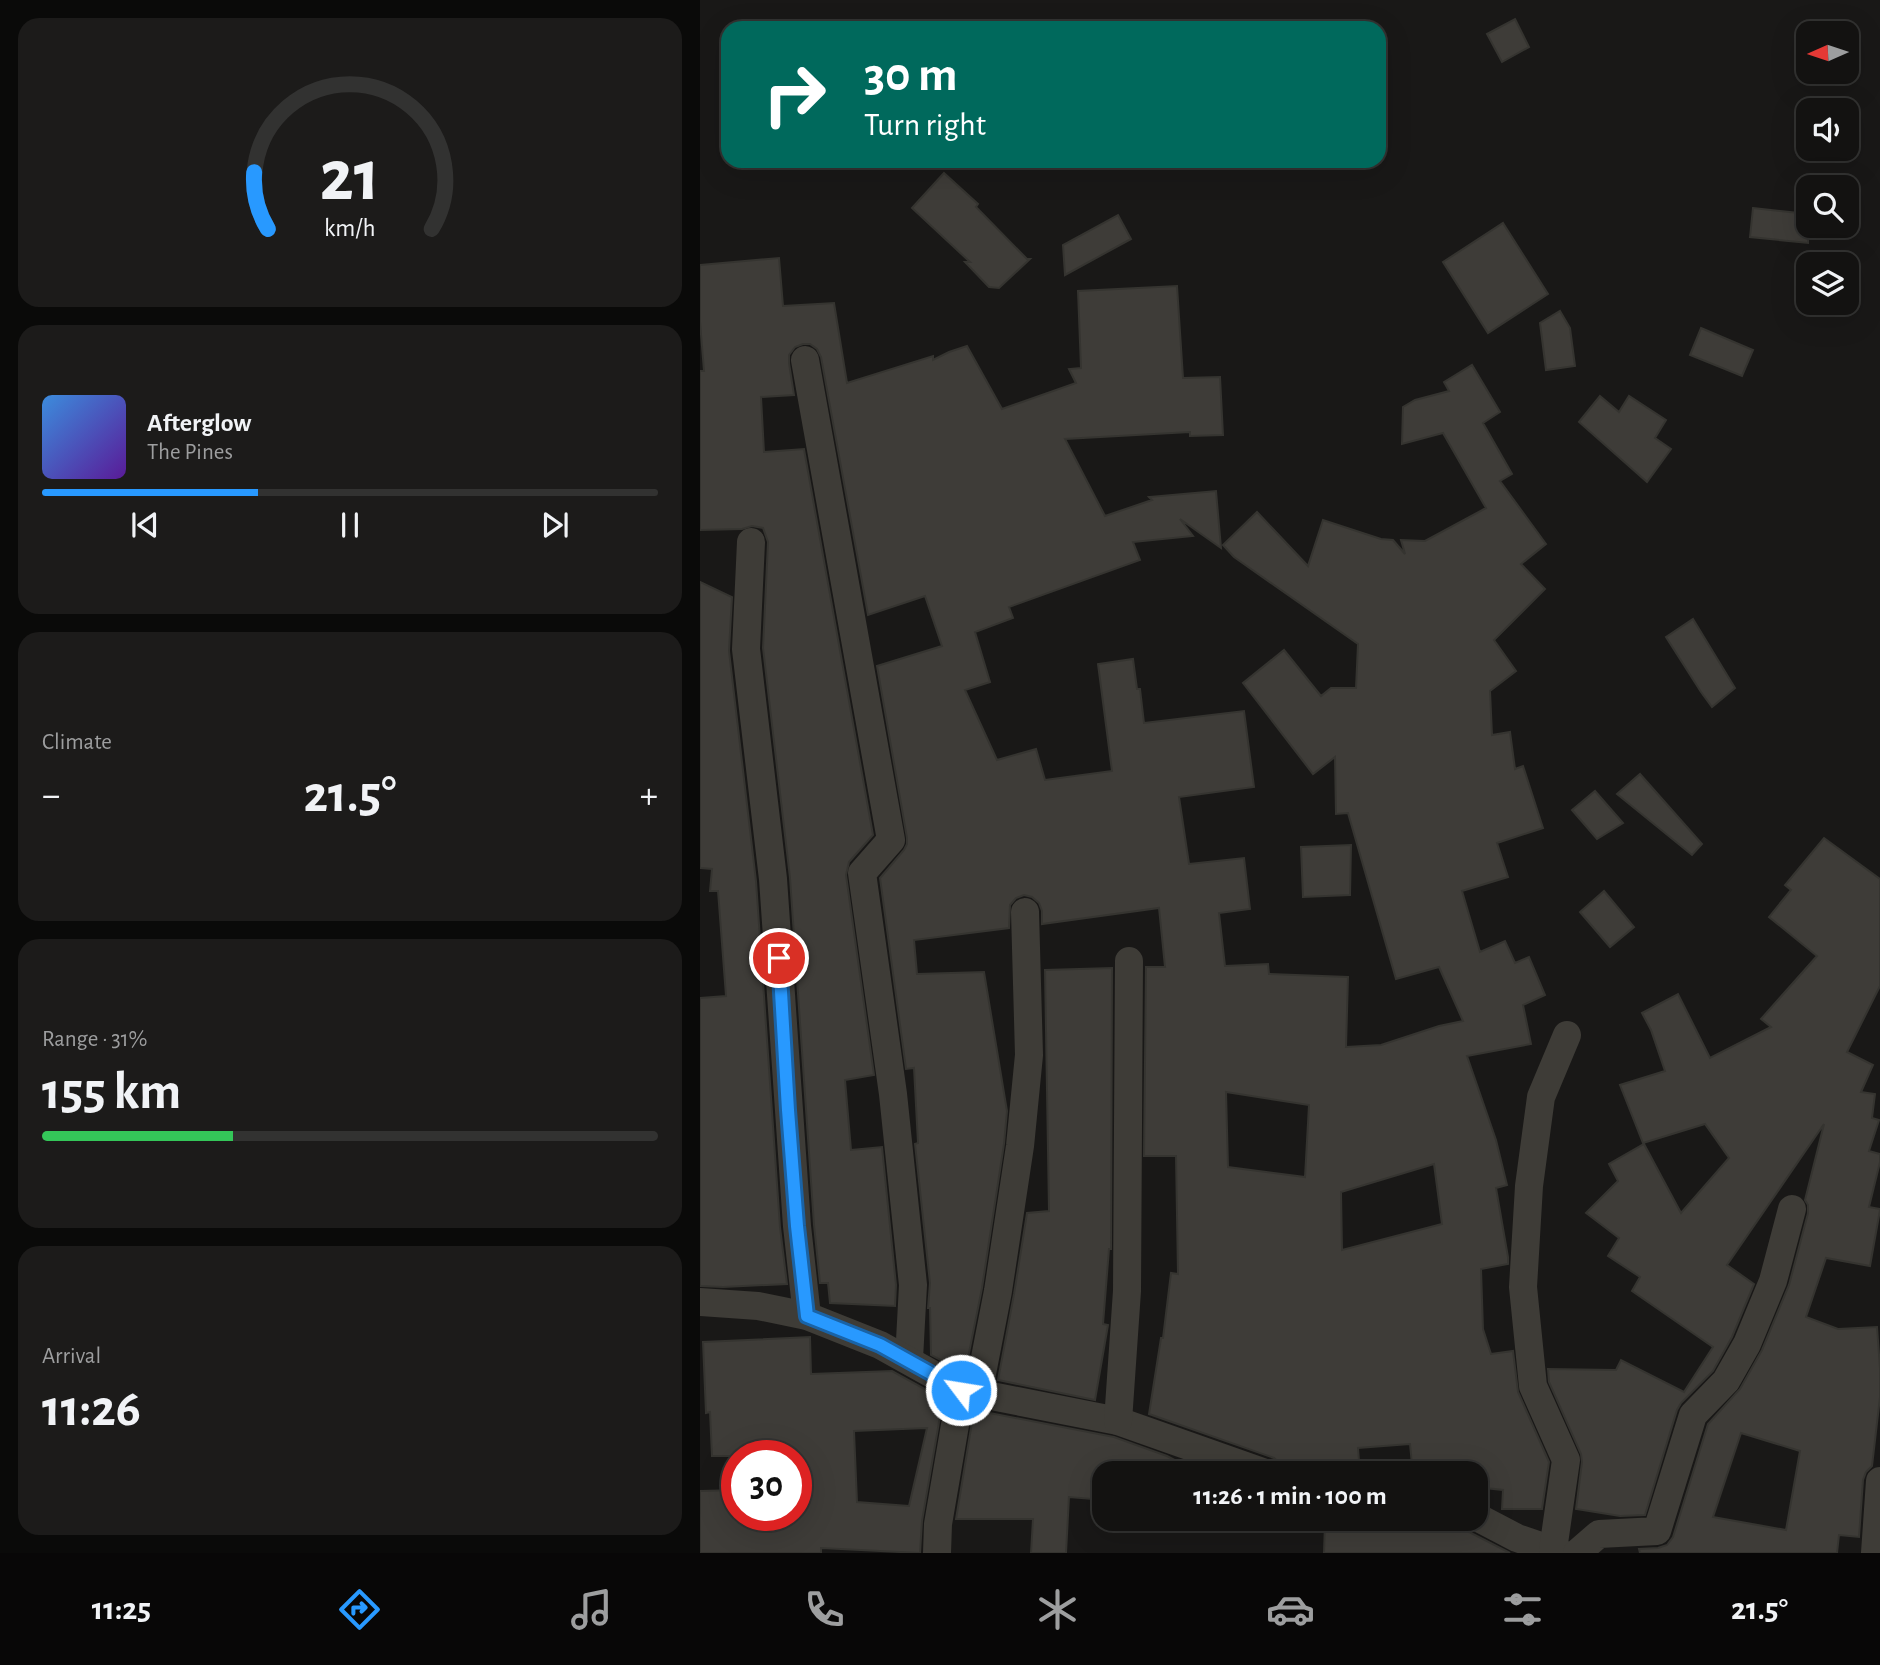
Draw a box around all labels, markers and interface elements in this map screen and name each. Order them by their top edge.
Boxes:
north arrow [1796,21,1858,84]
map controls [1796,21,1859,315]
icon: right [749,49,840,140]
text: 30 m [864,51,958,100]
button: sound [1796,98,1859,161]
text: Turn right [864,109,986,141]
text: 21 [320,141,380,214]
button: search [1796,175,1859,238]
text: km/h [324,215,376,240]
button: layers [1796,252,1859,315]
text: Afterglow [147,410,251,436]
text: The Pines [147,441,233,464]
icon: previous [126,506,164,544]
icon: pause [331,506,369,544]
icon: next [536,506,574,544]
text: Climate [42,731,112,754]
text: 21.5° [304,769,396,821]
text: − [42,777,60,815]
text: + [640,777,658,815]
pin [749,928,809,988]
icon: arrive [760,939,798,977]
text: Range · 31% [42,1028,148,1051]
text: 155 km [42,1066,181,1118]
text: Arrival [42,1345,101,1368]
position arrow [924,1353,998,1427]
text: 11:26 [42,1383,141,1435]
speed limit sign: 30 [721,1440,812,1531]
text: 11:26 · 1 min · 100 m [1193,1483,1387,1509]
icon: directions [335,1585,384,1634]
icon: music [567,1585,616,1634]
icon: phone [800,1585,849,1634]
icon: climate [1033,1585,1082,1634]
icon: car [1266,1585,1315,1634]
icon: filters [1498,1585,1547,1634]
text: 11:25 [92,1593,151,1625]
text: 21.5° [1731,1593,1788,1625]

